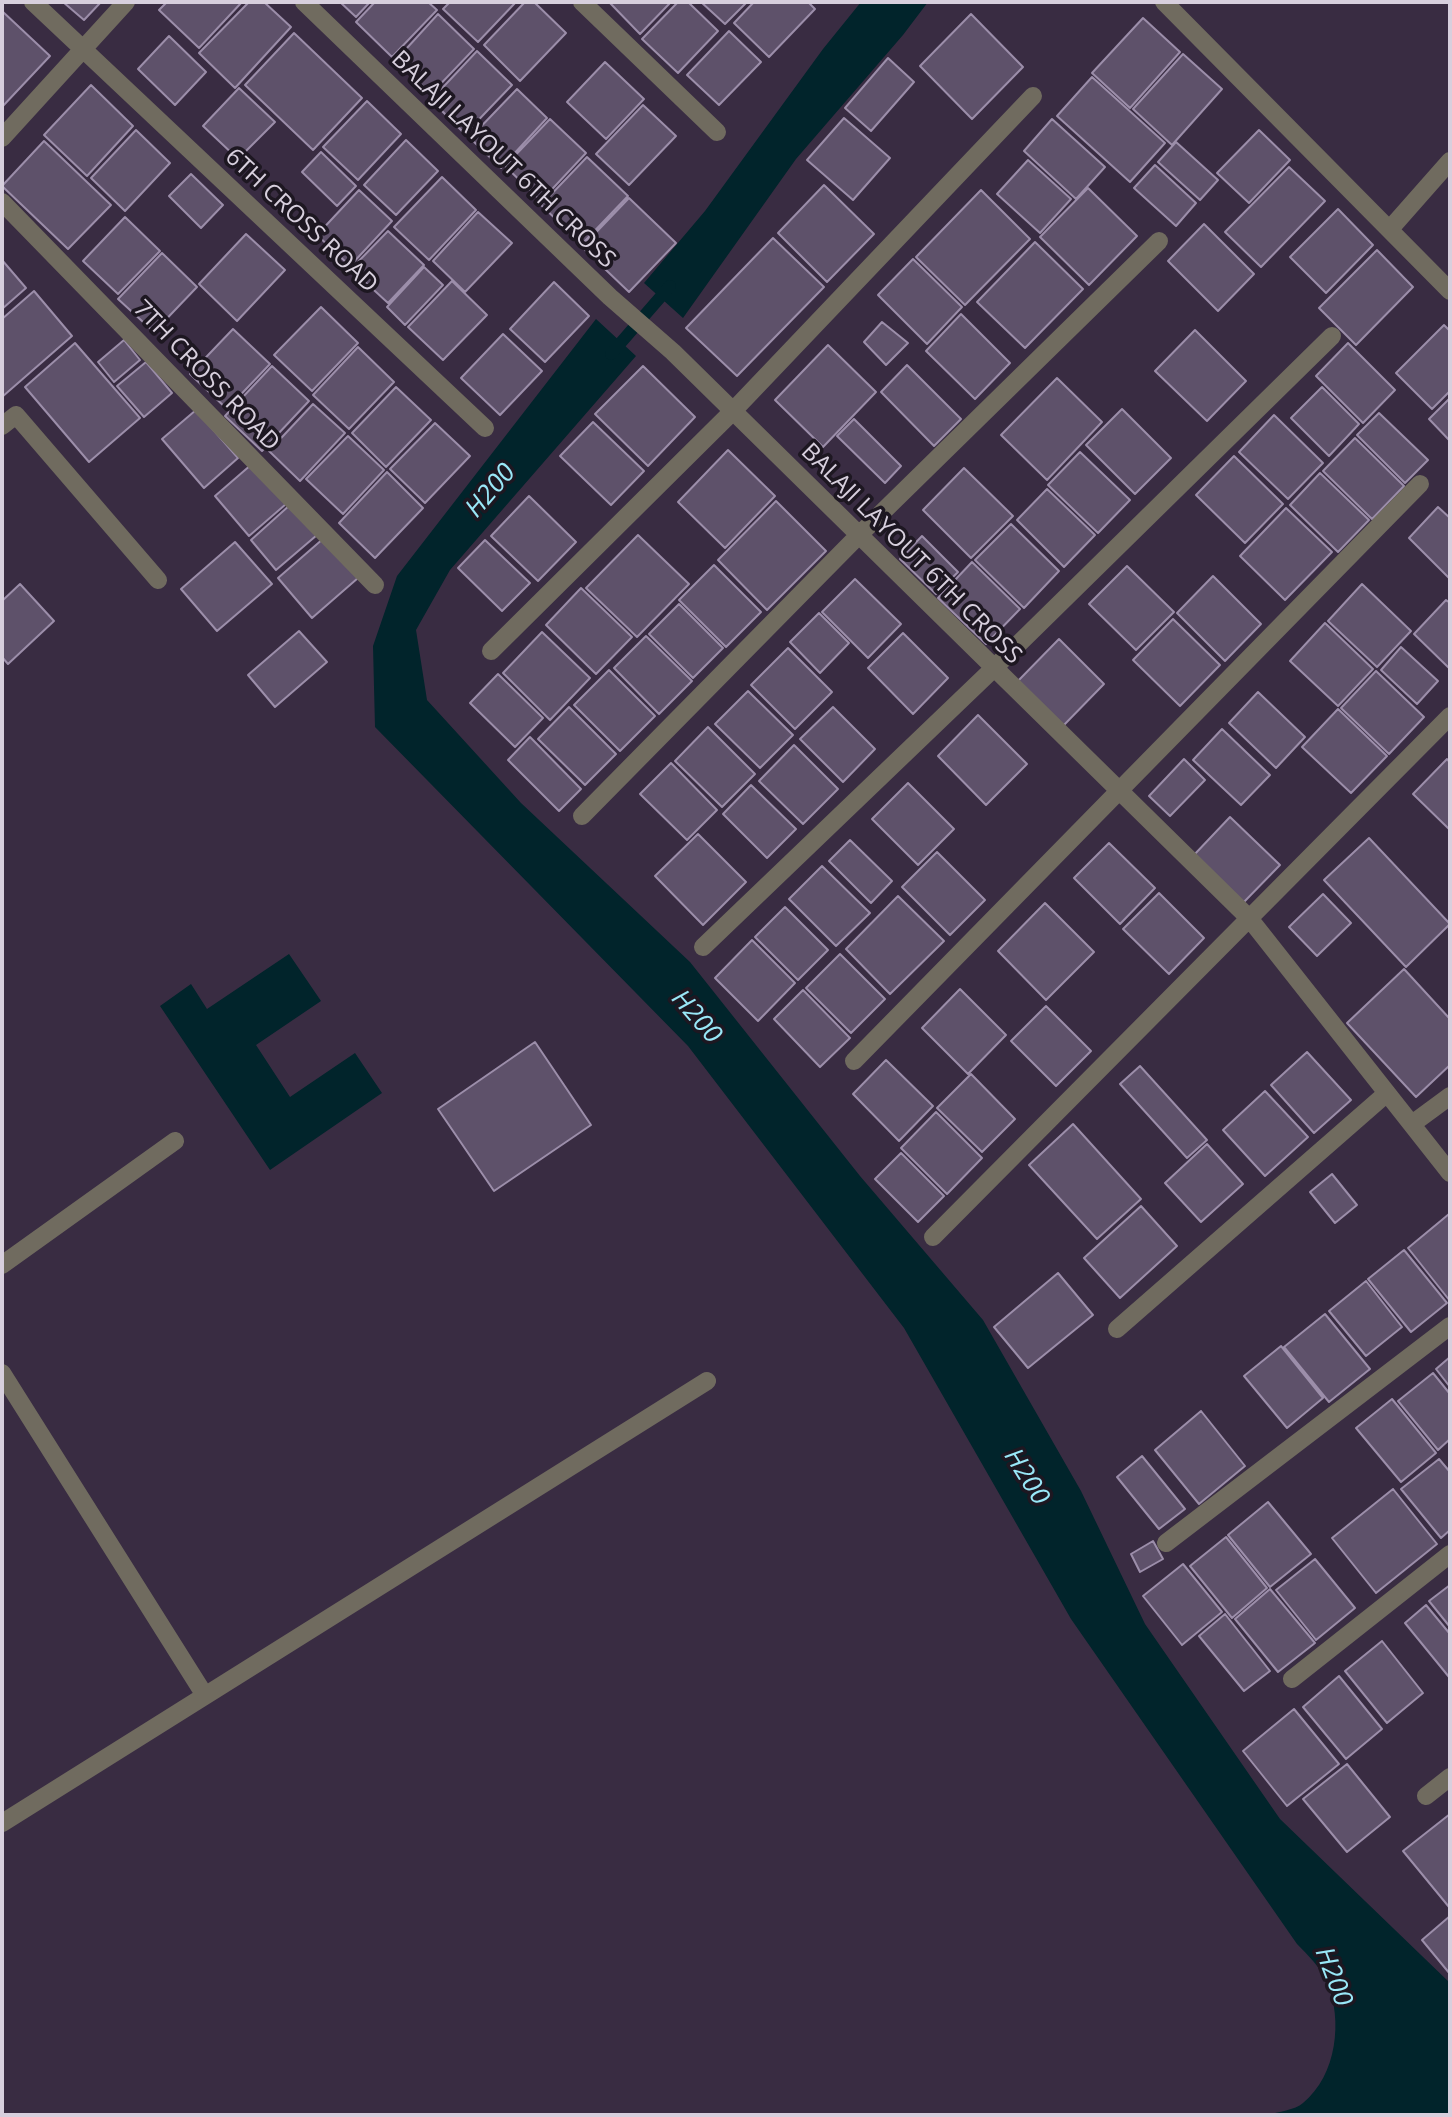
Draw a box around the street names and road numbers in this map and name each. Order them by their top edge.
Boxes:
street label: BALAJI LAYOUT 6TH CROSS [385,45,621,275]
street label: 6TH CROSS ROAD [219,143,383,299]
street label: 7TH CROSS ROAD [127,295,285,457]
street label: BALAJI LAYOUT 6TH CROSS [795,438,1027,670]

